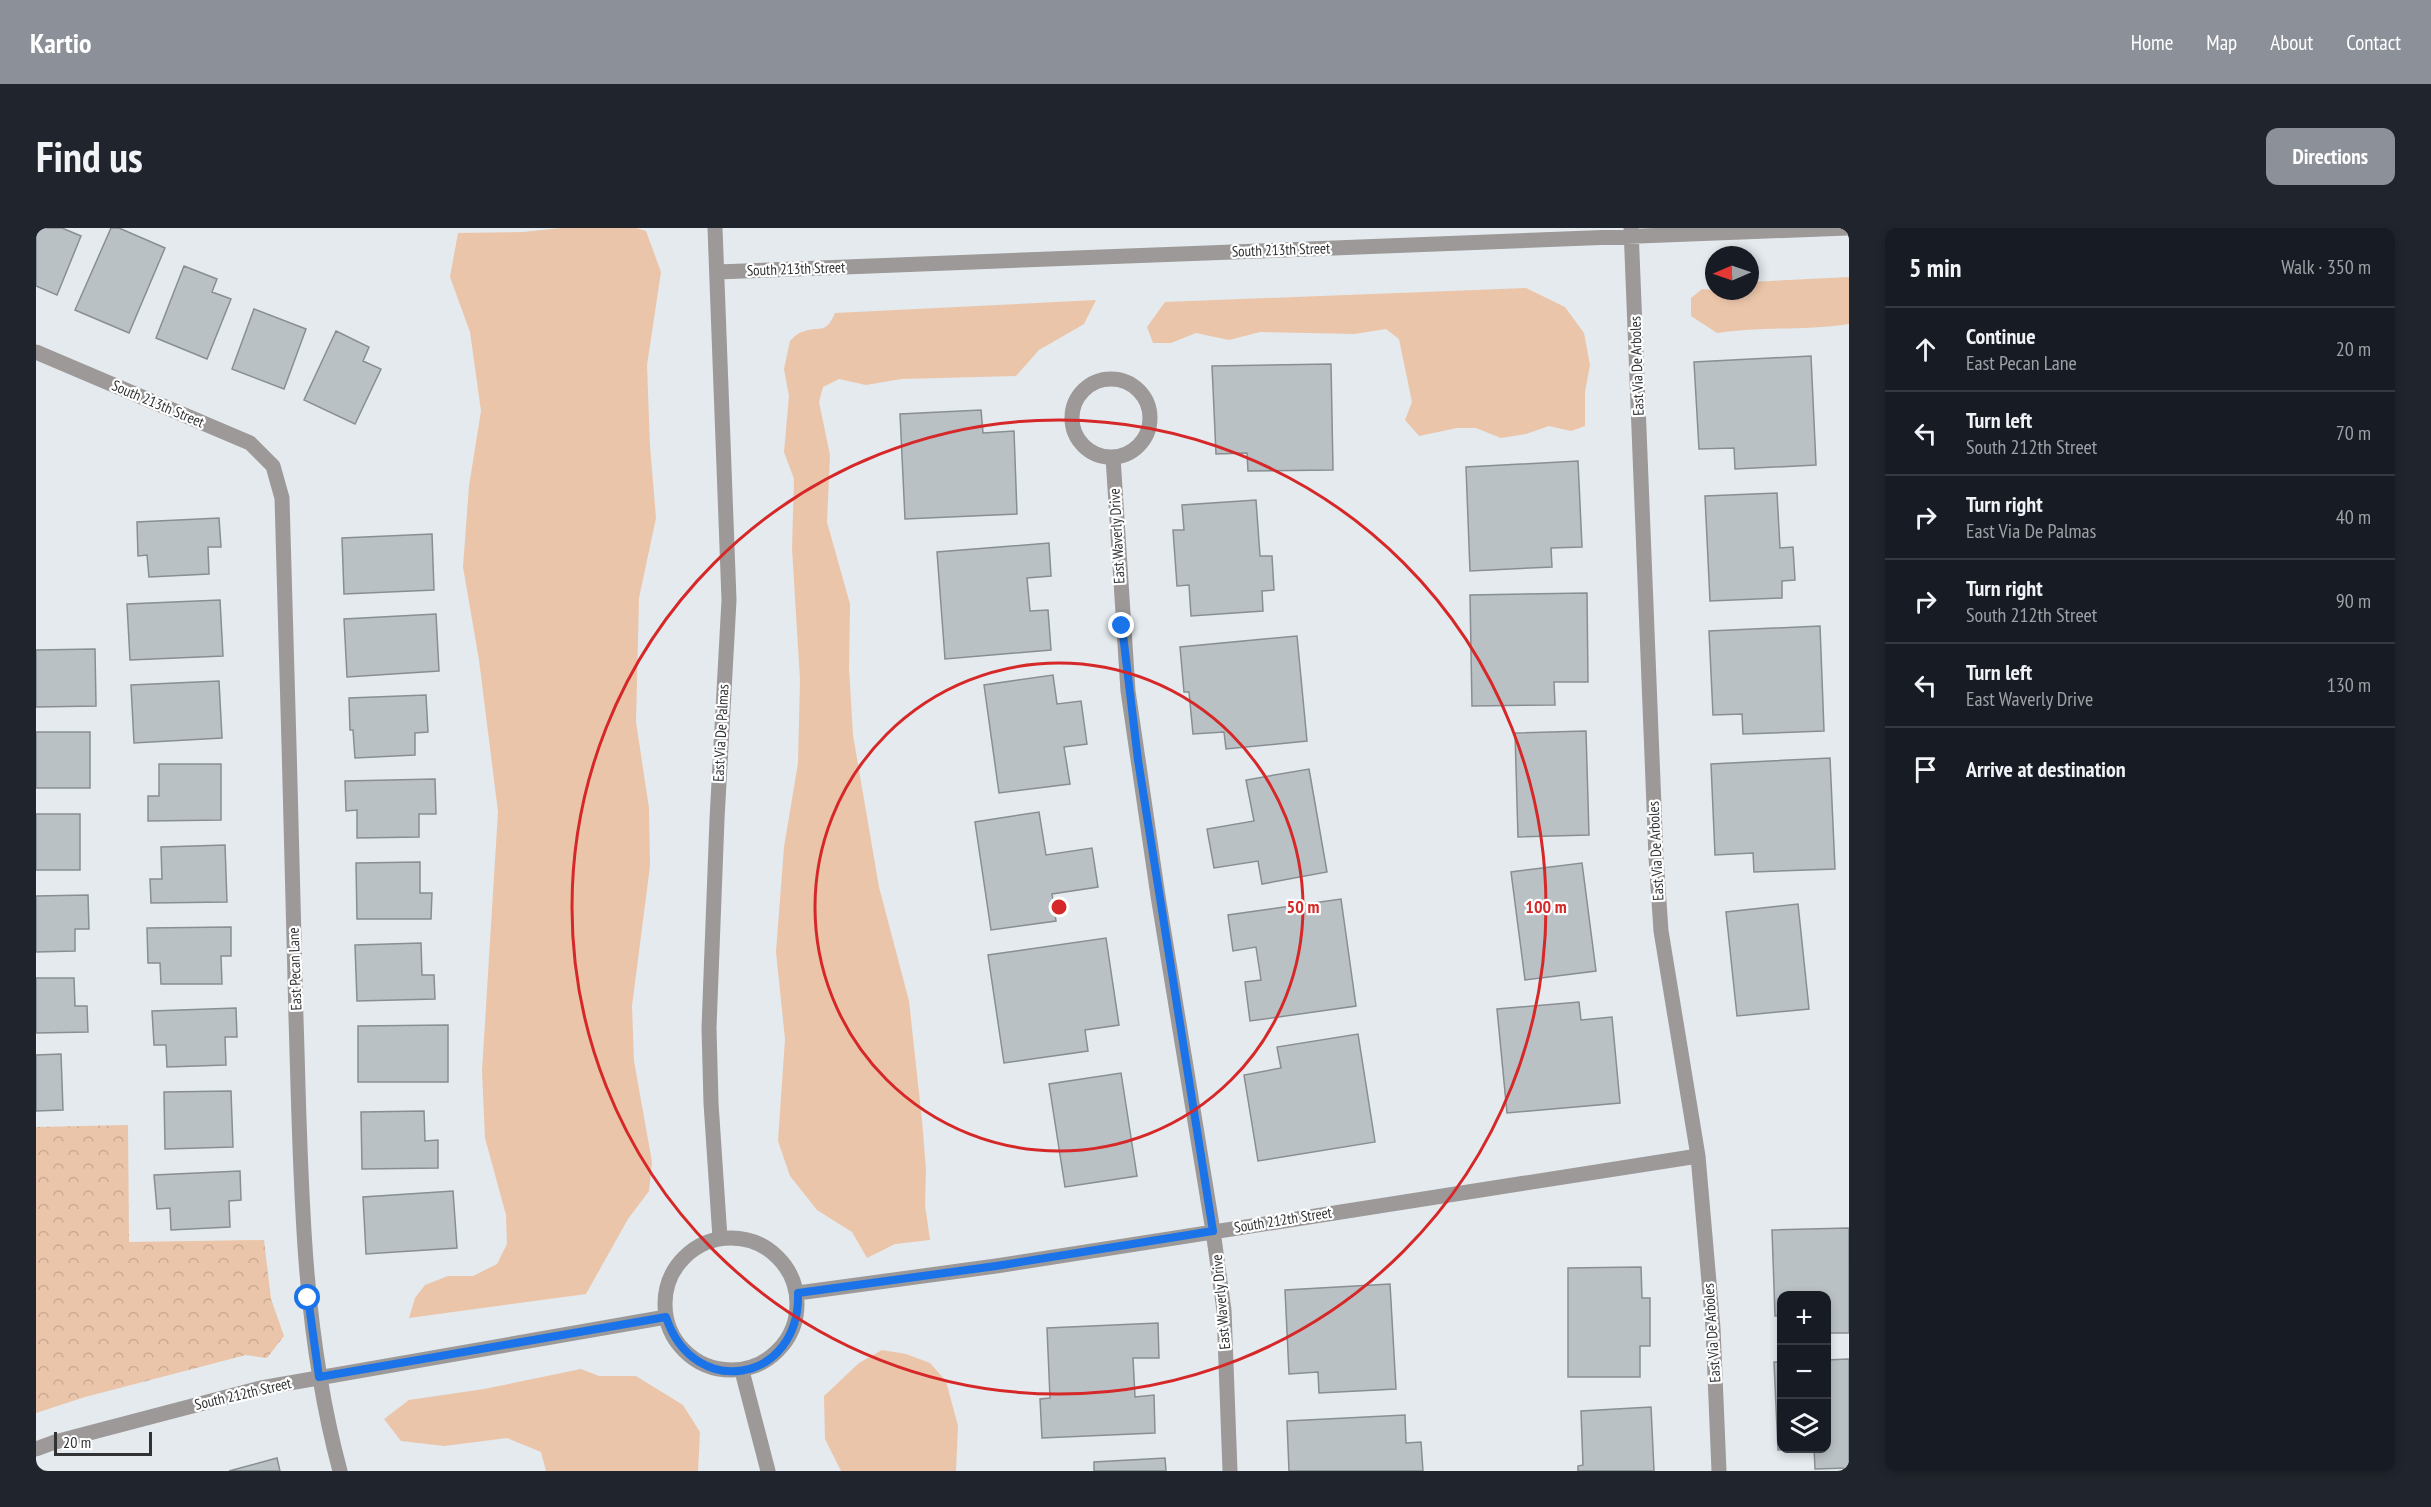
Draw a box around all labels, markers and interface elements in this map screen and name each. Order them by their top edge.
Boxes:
text: Kartio [30,24,92,61]
text: Home [2131,29,2173,56]
text: Map [2206,29,2237,56]
text: About [2270,29,2313,56]
text: Contact [2346,29,2401,56]
button: Directions [2266,128,2395,185]
text: Find us [36,129,143,184]
street label: South 213th Street [1231,238,1331,261]
north arrow [1705,246,1759,300]
text: 5 min [1909,251,1962,284]
text: Walk · 350 m [2281,254,2371,280]
street label: South 213th Street [746,257,846,280]
street label: East Via De Arboles [1625,316,1648,416]
text: Continue [1966,322,2036,350]
icon: ahead [1909,333,1942,366]
text: 20 m [2336,336,2371,362]
text: East Pecan Lane [1966,350,2077,376]
street label: South 213th Street [109,376,207,432]
text: Turn left [1966,406,2032,434]
icon: left [1909,417,1942,450]
text: 70 m [2336,420,2371,446]
text: South 212th Street [1966,434,2097,460]
street label: East Waverly Drive [1105,488,1128,584]
text: Turn right [1966,490,2043,518]
icon: right [1909,501,1942,534]
text: 40 m [2336,504,2371,530]
text: East Via De Palmas [1966,518,2096,544]
text: Turn right [1966,574,2043,602]
icon: right [1909,585,1942,618]
text: 90 m [2336,588,2371,614]
text: South 212th Street [1966,602,2097,628]
route end [1108,612,1134,638]
text: Turn left [1966,658,2032,686]
icon: left [1909,669,1942,702]
text: 130 m [2327,672,2371,698]
street label: East Via De Palmas [708,684,733,782]
text: East Waverly Drive [1966,686,2093,712]
icon: arrive [1909,753,1942,786]
text: Arrive at destination [1966,755,2126,783]
street label: East Via De Arboles [1643,801,1668,901]
text: 50 m [1287,895,1319,918]
text: 100 m [1525,895,1567,918]
centre of rings [1049,897,1069,917]
street label: East Pecan Lane [284,927,305,1011]
street label: South 212th Street [1233,1202,1333,1237]
street label: East Waverly Drive [1207,1254,1234,1350]
street label: East Via De Arboles [1699,1283,1724,1383]
route start [294,1284,320,1310]
map controls [1777,1291,1831,1453]
button: + [1777,1291,1831,1345]
button: − [1777,1345,1831,1399]
street label: South 212th Street [193,1373,293,1414]
button: layers [1777,1399,1831,1453]
scale bar [54,1429,152,1456]
text: 20 m [63,1432,91,1452]

